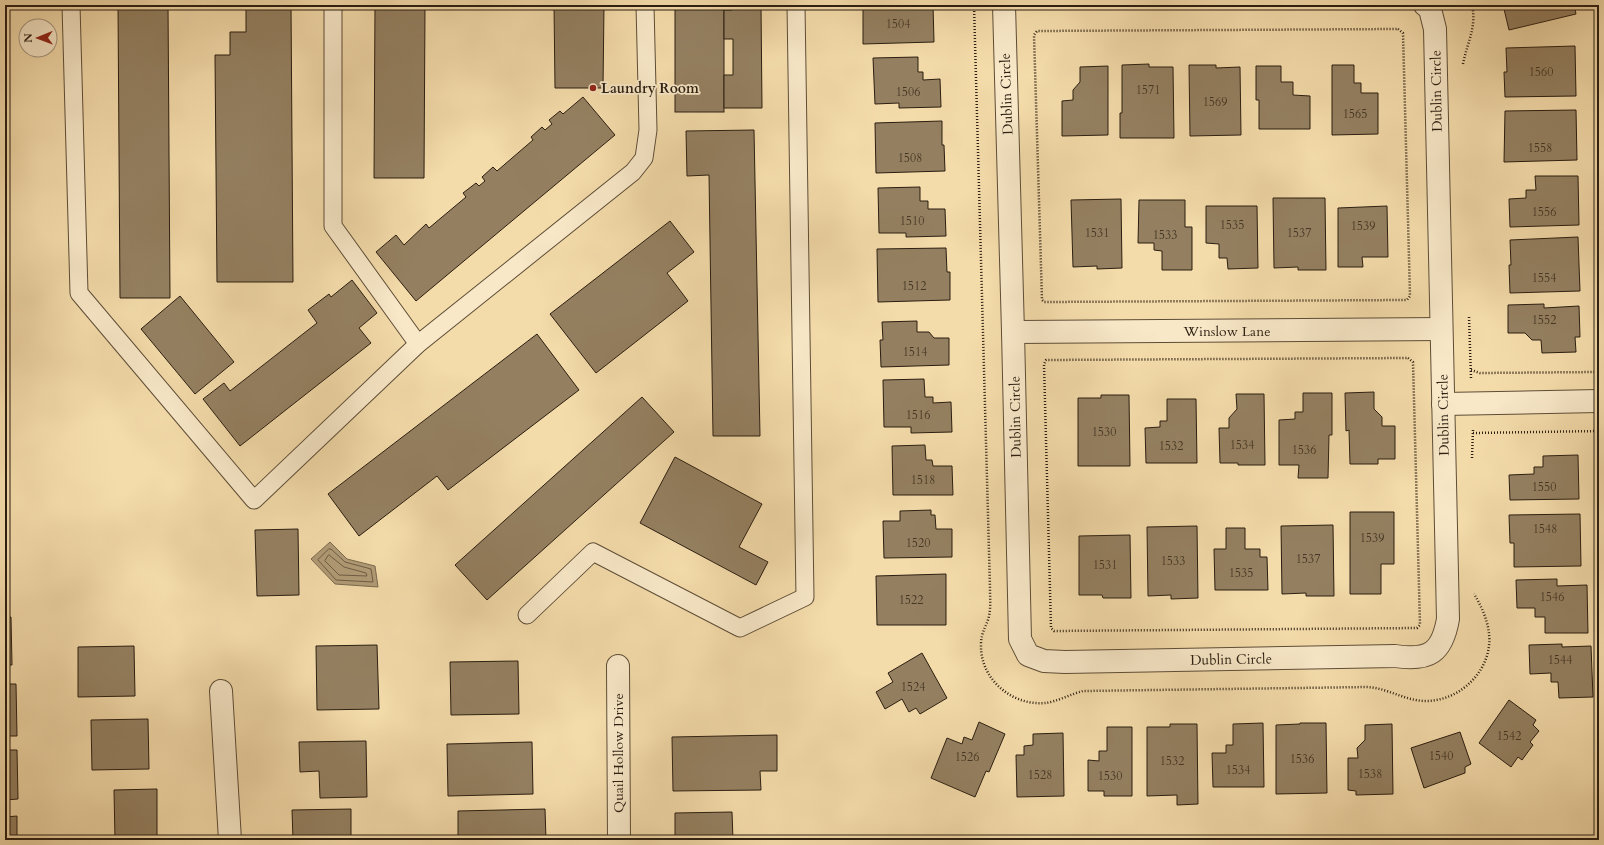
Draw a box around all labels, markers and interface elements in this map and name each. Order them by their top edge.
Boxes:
house number: 1504 [886,16,910,32]
north arrow [18,18,58,58]
text: N [21,33,36,43]
street label: Dublin Circle [1426,50,1447,132]
street label: Dublin Circle [996,53,1017,135]
house number: 1560 [1529,64,1553,80]
place label: Laundry Room [601,79,699,98]
house number: 1571 [1136,82,1160,98]
marker: Laundry Room [588,83,598,93]
house number: 1506 [896,84,920,100]
house number: 1569 [1203,94,1227,110]
house number: 1565 [1343,106,1367,122]
house number: 1558 [1528,140,1552,156]
house number: 1508 [898,150,922,166]
house number: 1556 [1532,204,1556,220]
house number: 1510 [900,213,924,229]
house number: 1535 [1220,217,1244,233]
house number: 1539 [1351,218,1375,234]
house number: 1531 [1085,225,1109,241]
house number: 1537 [1287,225,1311,241]
house number: 1533 [1153,227,1177,243]
house number: 1554 [1532,270,1556,286]
house number: 1512 [902,278,926,294]
house number: 1552 [1532,312,1556,328]
street label: Winslow Lane [1183,322,1271,341]
house number: 1514 [903,344,927,360]
street label: Dublin Circle [1433,374,1454,456]
street label: Dublin Circle [1005,376,1026,458]
house number: 1516 [906,407,930,423]
house number: 1530 [1092,424,1116,440]
house number: 1534 [1230,437,1254,453]
house number: 1532 [1159,438,1183,454]
house number: 1536 [1292,442,1316,458]
house number: 1518 [911,472,935,488]
house number: 1550 [1532,479,1556,495]
house number: 1548 [1533,521,1557,537]
house number: 1539 [1360,530,1384,546]
house number: 1520 [906,535,930,551]
house number: 1537 [1296,551,1320,567]
house number: 1533 [1161,553,1185,569]
house number: 1531 [1093,557,1117,573]
house number: 1535 [1229,565,1253,581]
house number: 1546 [1540,589,1564,605]
house number: 1522 [899,592,923,608]
street label: Dublin Circle [1190,649,1272,670]
house number: 1544 [1548,652,1572,668]
house number: 1524 [901,679,925,695]
street label: Quail Hollow Drive [609,693,628,813]
house number: 1542 [1497,728,1521,744]
house number: 1540 [1429,748,1453,764]
house number: 1526 [955,749,979,765]
house number: 1536 [1290,751,1314,767]
house number: 1532 [1160,753,1184,769]
house number: 1534 [1226,762,1250,778]
house number: 1538 [1358,766,1382,782]
house number: 1528 [1028,767,1052,783]
house number: 1530 [1098,768,1122,784]

